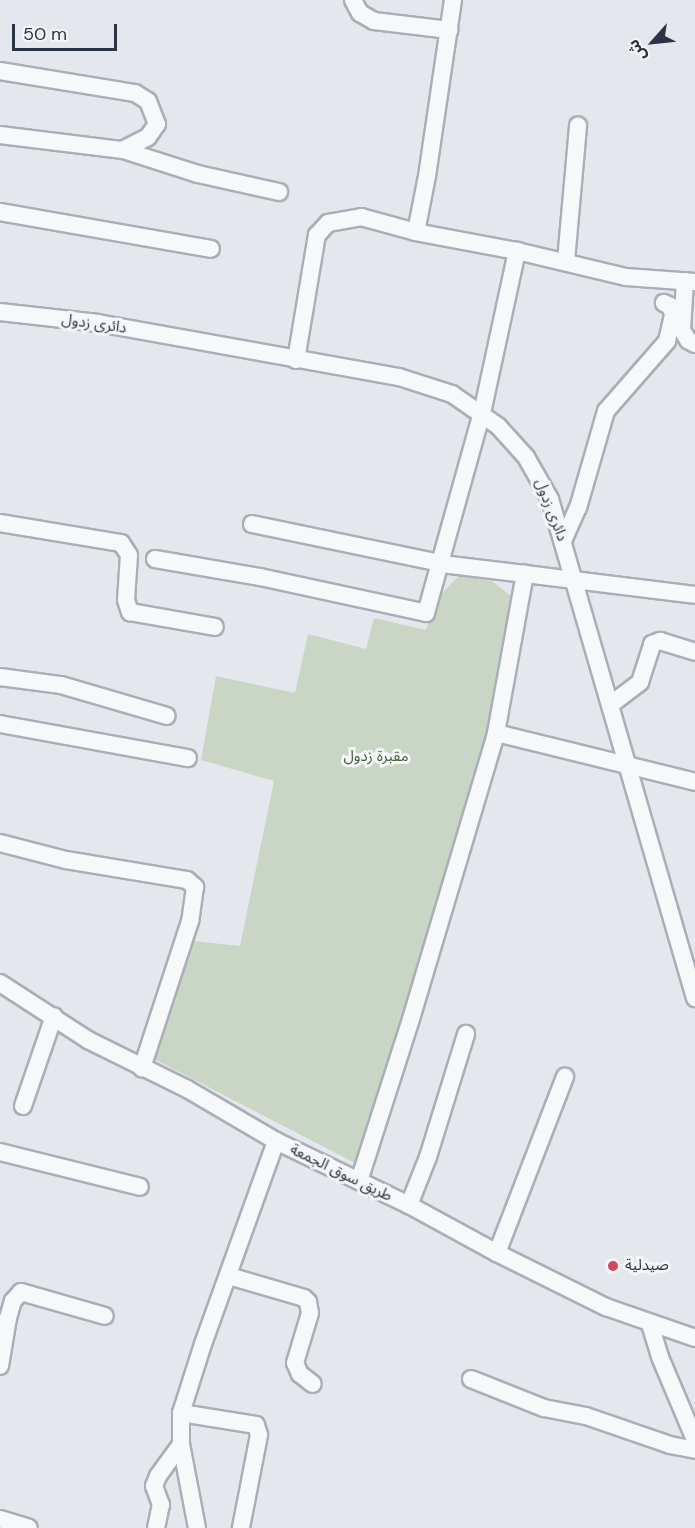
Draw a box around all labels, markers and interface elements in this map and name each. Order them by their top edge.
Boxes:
scale bar [15,12,120,50]
north arrow [623,12,683,72]
text: 50 m [23,22,67,46]
text: ش [622,36,651,65]
street label: دائرى زدول [60,311,128,337]
street label: دائرى زدول [531,476,571,544]
park label: مقبرة زدول [343,748,409,766]
street label: طريق سوق الجمعة [287,1140,395,1206]
place label: صيدلية [625,1257,669,1275]
marker: صيدلية [606,1259,620,1273]

